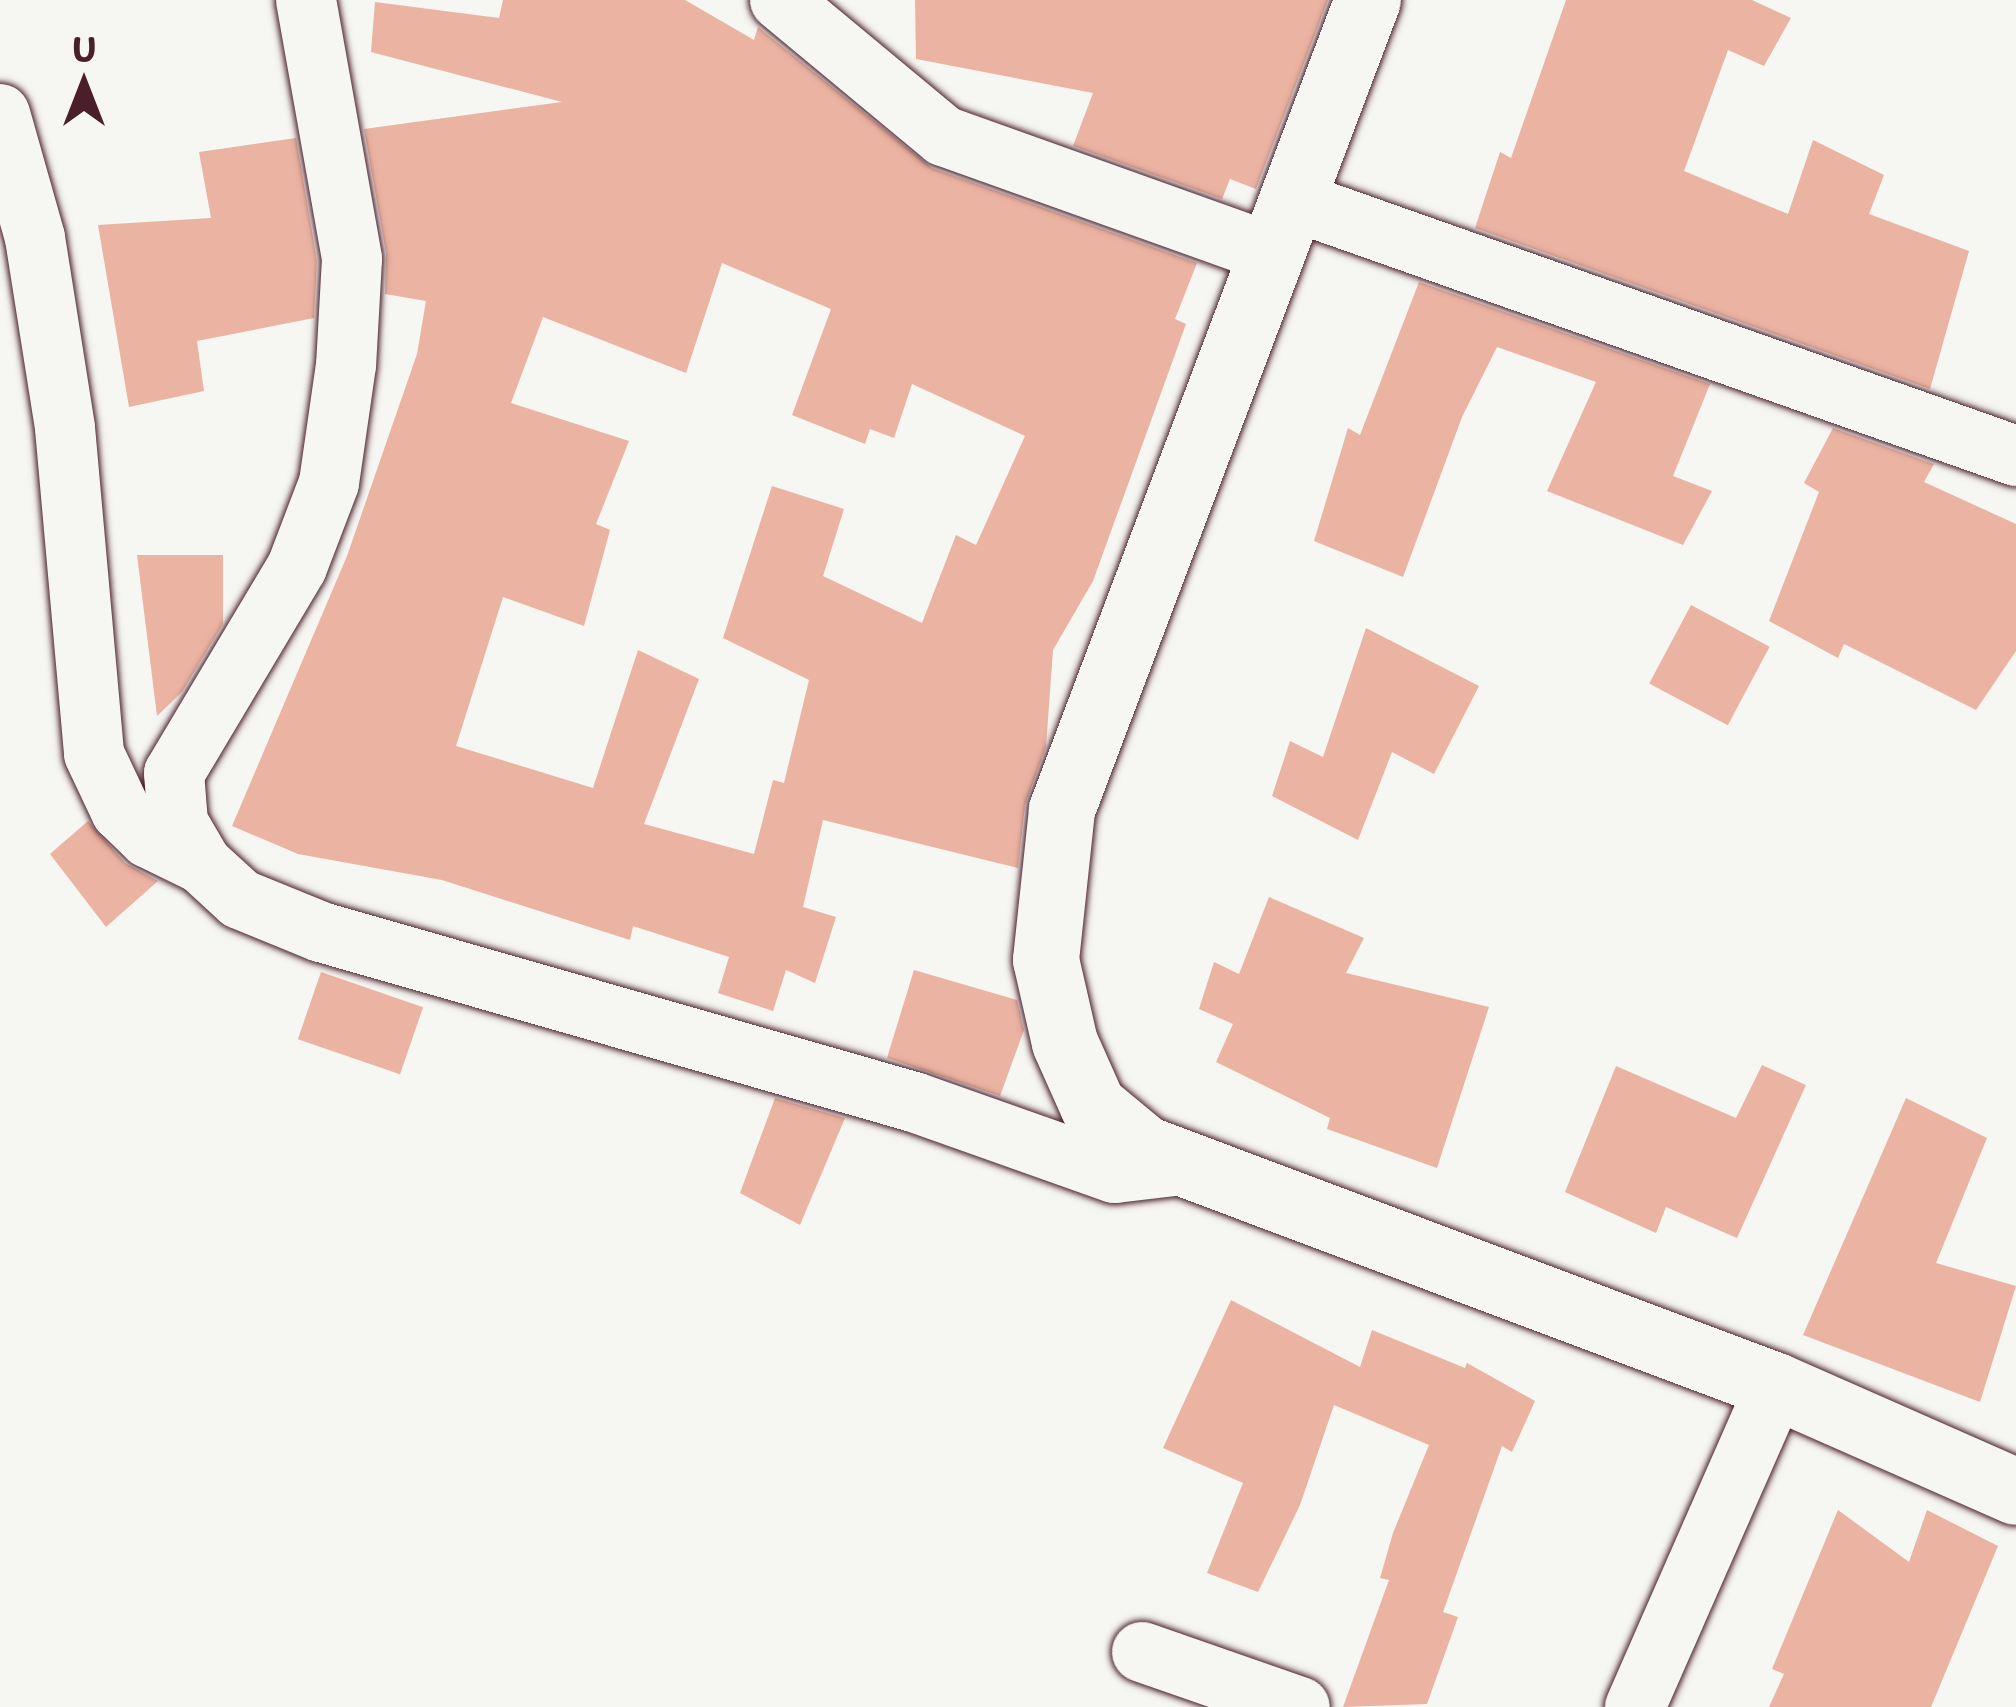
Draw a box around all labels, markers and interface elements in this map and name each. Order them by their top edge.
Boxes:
text: U [71,23,97,73]
north arrow [24,24,144,144]

